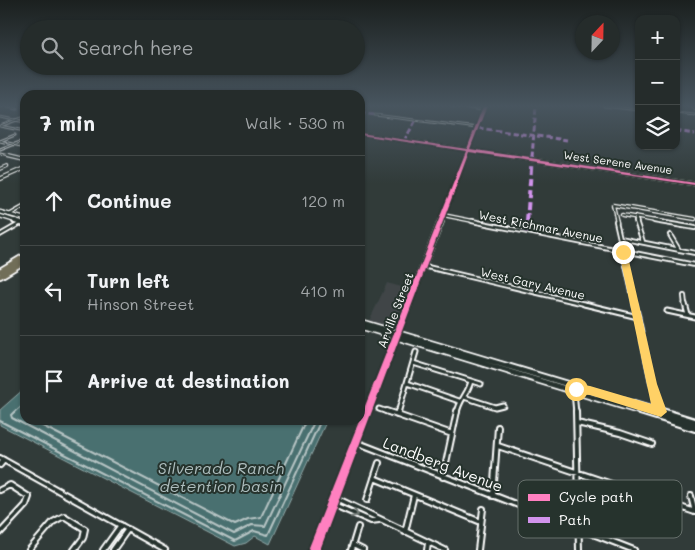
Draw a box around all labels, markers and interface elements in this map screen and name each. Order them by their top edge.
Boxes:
north arrow [575,15,620,60]
map controls [635,15,680,150]
button: + [635,15,680,60]
search box [20,20,365,75]
icon: search [38,34,66,62]
text: Search here [78,35,194,60]
button: − [635,60,680,105]
button: layers [635,105,680,150]
text: 7 min [40,109,95,136]
text: Walk · 530 m [245,112,345,133]
street label: West Serene Avenue [562,147,674,177]
icon: ahead [40,187,68,215]
text: Continue [87,188,172,213]
text: 120 m [301,190,345,211]
street label: West Richmar Avenue [477,206,605,246]
route end [612,241,635,264]
street label: West Gary Avenue [479,263,587,303]
text: Turn left [87,268,170,293]
street label: Arville Street [373,270,417,350]
icon: left [40,277,68,305]
text: 410 m [301,280,345,301]
text: Hinson Street [87,293,194,314]
icon: arrive [40,367,68,395]
text: Arrive at destination [87,368,290,393]
route start [565,378,588,401]
street label: Landberg Avenue [380,432,506,496]
water label: Silverado Ranch detention basin [158,457,284,496]
legend [518,480,682,538]
text: Cycle path [559,487,633,506]
one-way arrow [350,507,359,518]
text: Path [559,510,590,529]

